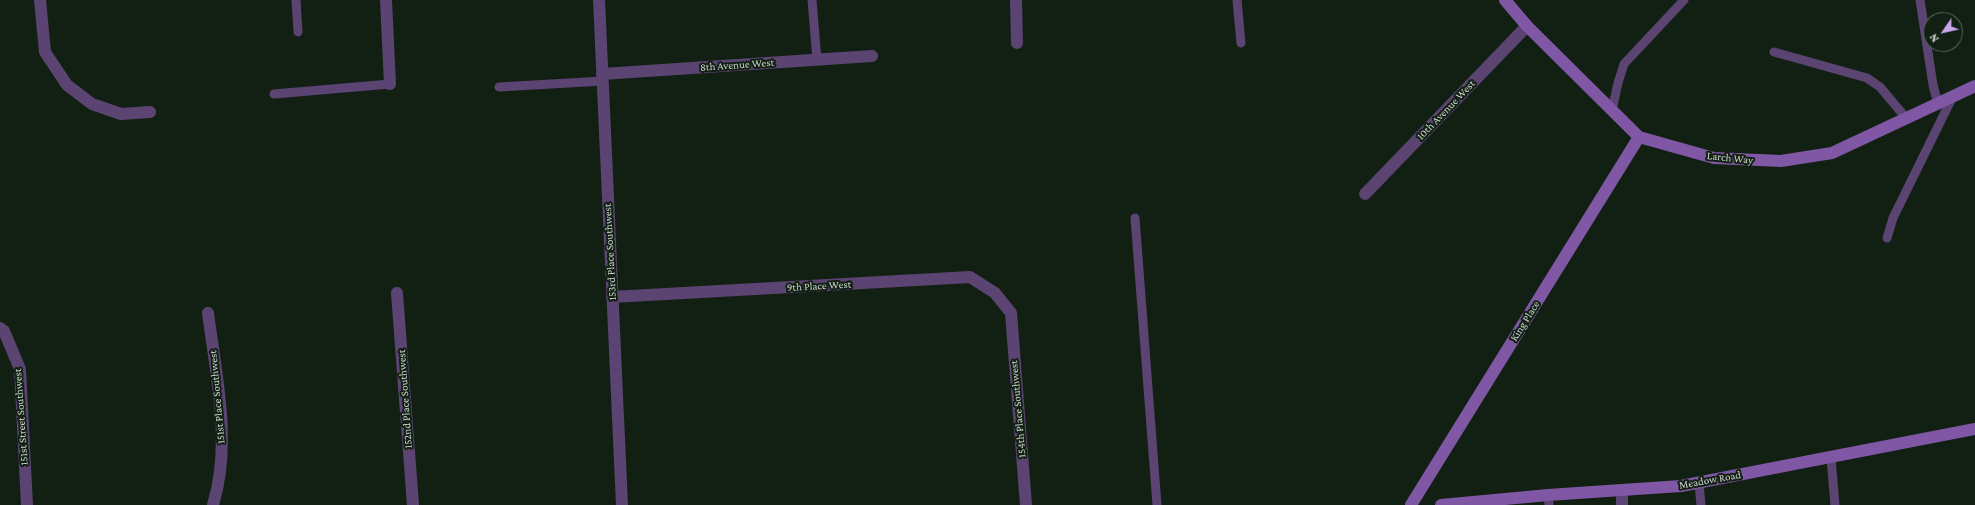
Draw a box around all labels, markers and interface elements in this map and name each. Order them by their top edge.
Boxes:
north arrow [1923,12,1963,52]
text: N [1927,32,1941,45]
street label: 8th Avenue West [699,56,775,74]
street label: 10th Avenue West [1414,77,1478,143]
street label: Larch Way [1706,149,1754,167]
street label: 153rd Place Southwest [601,203,619,301]
street label: 9th Place West [786,278,852,294]
street label: King Place [1507,298,1543,344]
street label: 152nd Place Southwest [395,349,415,449]
street label: 151st Place Southwest [206,350,228,444]
street label: 154th Place Southwest [1007,360,1029,458]
street label: 151st Street Southwest [11,368,31,466]
street label: Meadow Road [1678,468,1742,492]

